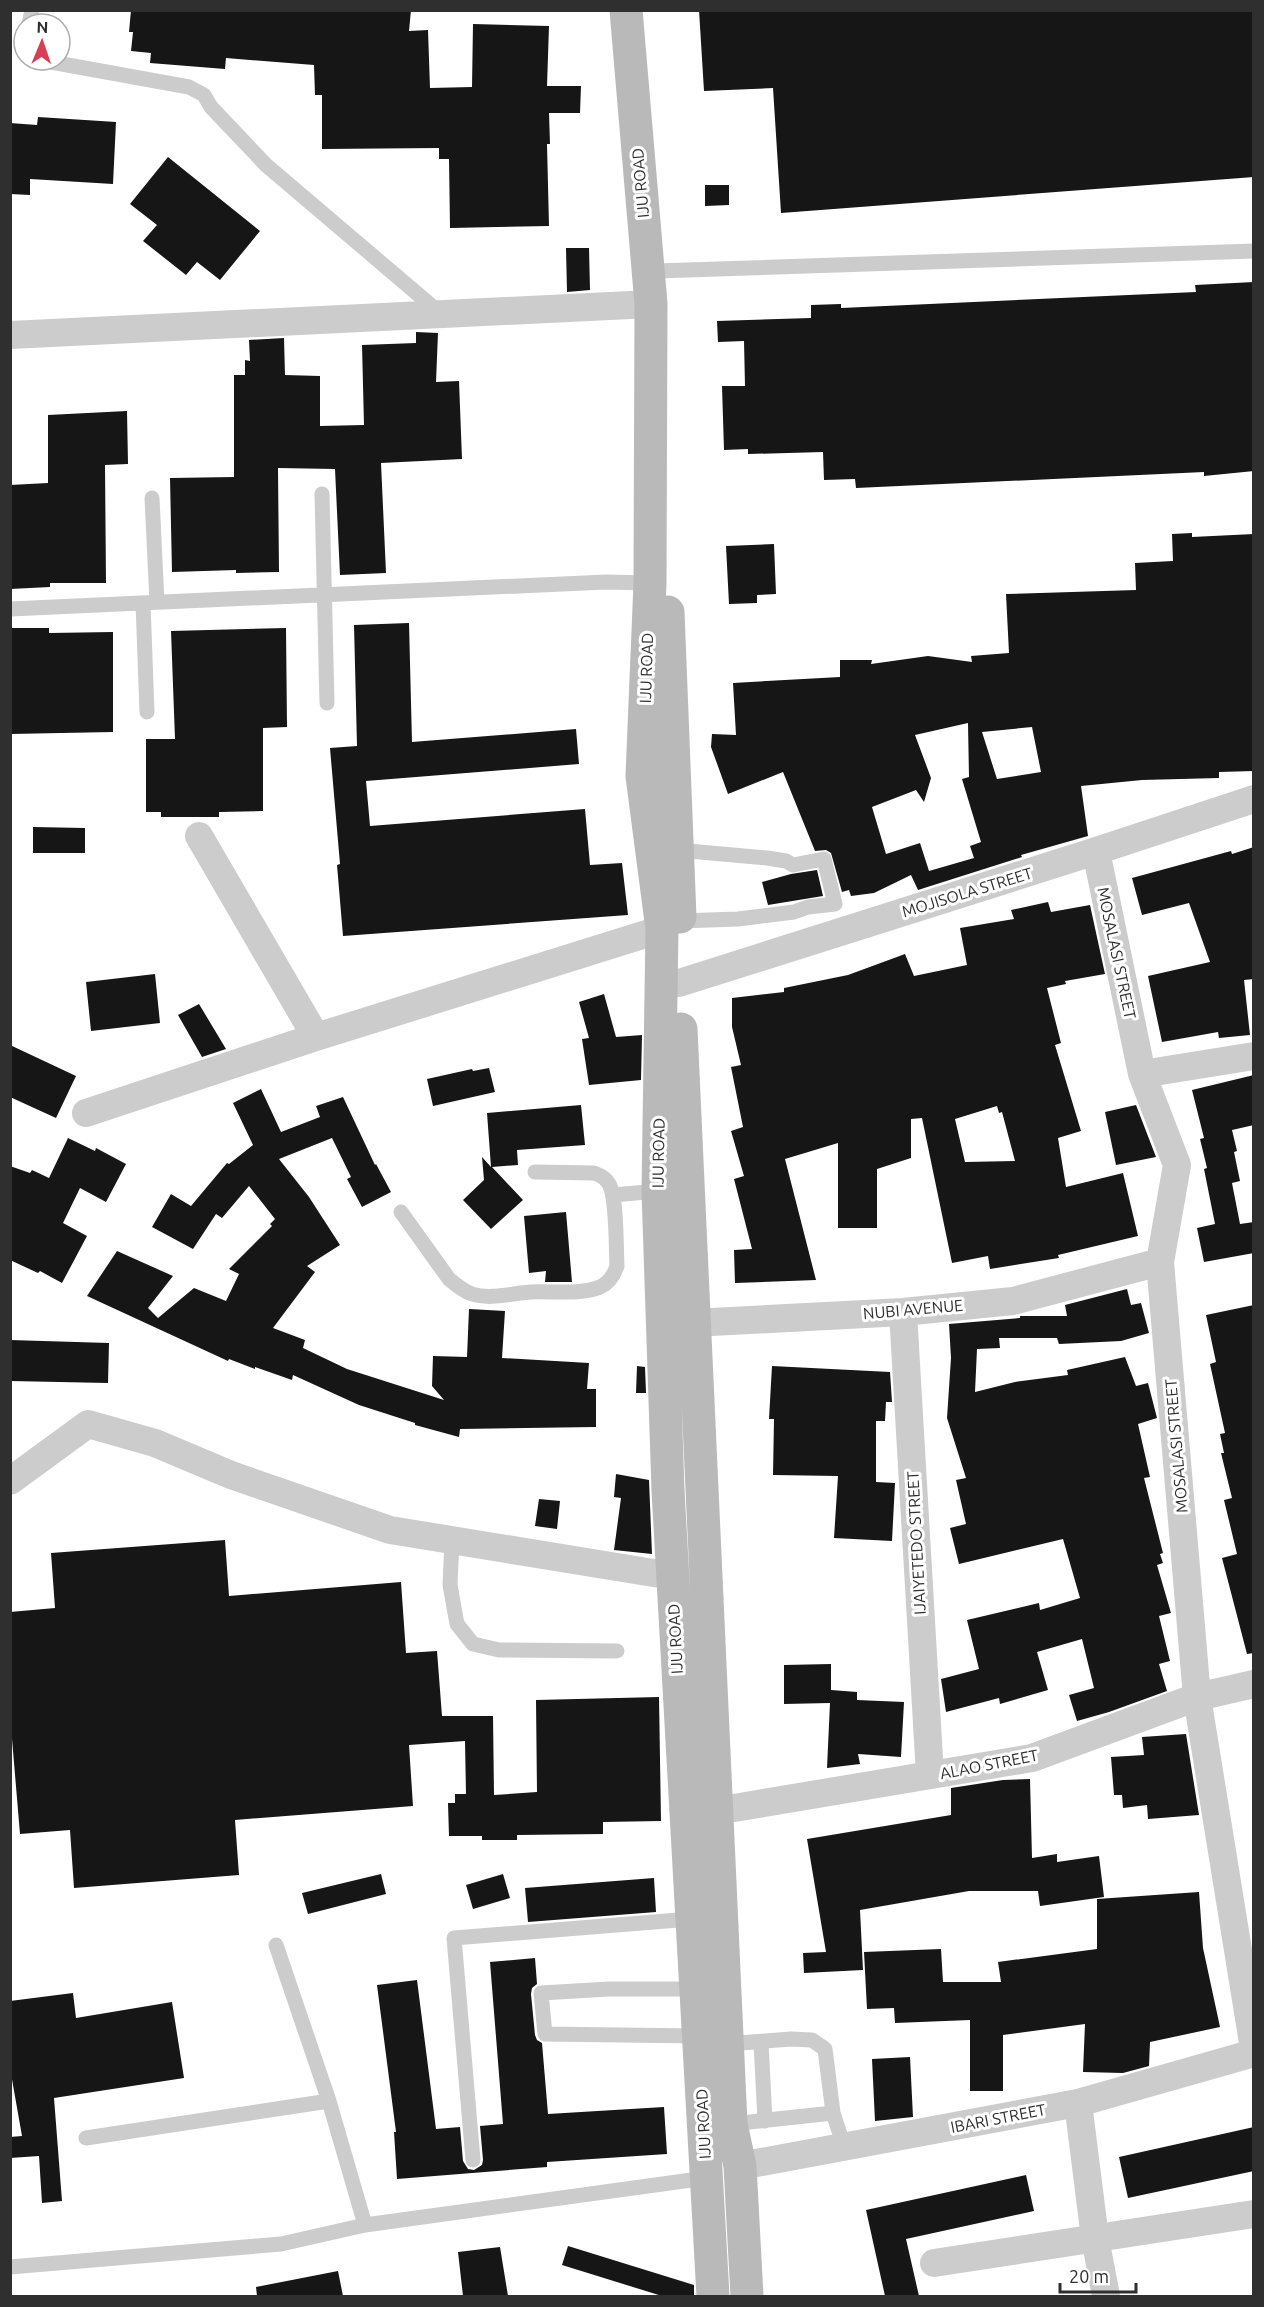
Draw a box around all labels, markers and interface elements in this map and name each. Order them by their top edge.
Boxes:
north arrow [12,12,72,72]
text: N [36,18,49,36]
street label: IJU ROAD [628,147,652,219]
street label: IJU ROAD [636,632,656,704]
street label: MOJISOLA STREET [900,864,1035,920]
street label: MOSALASI STREET [1094,885,1140,1021]
street label: IJU ROAD [648,1118,668,1188]
street label: NUBI AVENUE [862,1296,964,1322]
street label: MOSALASI STREET [1161,1378,1191,1514]
street label: IJAIYETEDO STREET [903,1471,929,1615]
street label: IJU ROAD [664,1603,686,1675]
street label: ALAO STREET [938,1746,1040,1782]
street label: IJU ROAD [692,2088,714,2160]
street label: IBARI STREET [949,2100,1047,2136]
scale bar [1060,2256,1136,2294]
text: 20 m [1069,2266,1109,2286]

